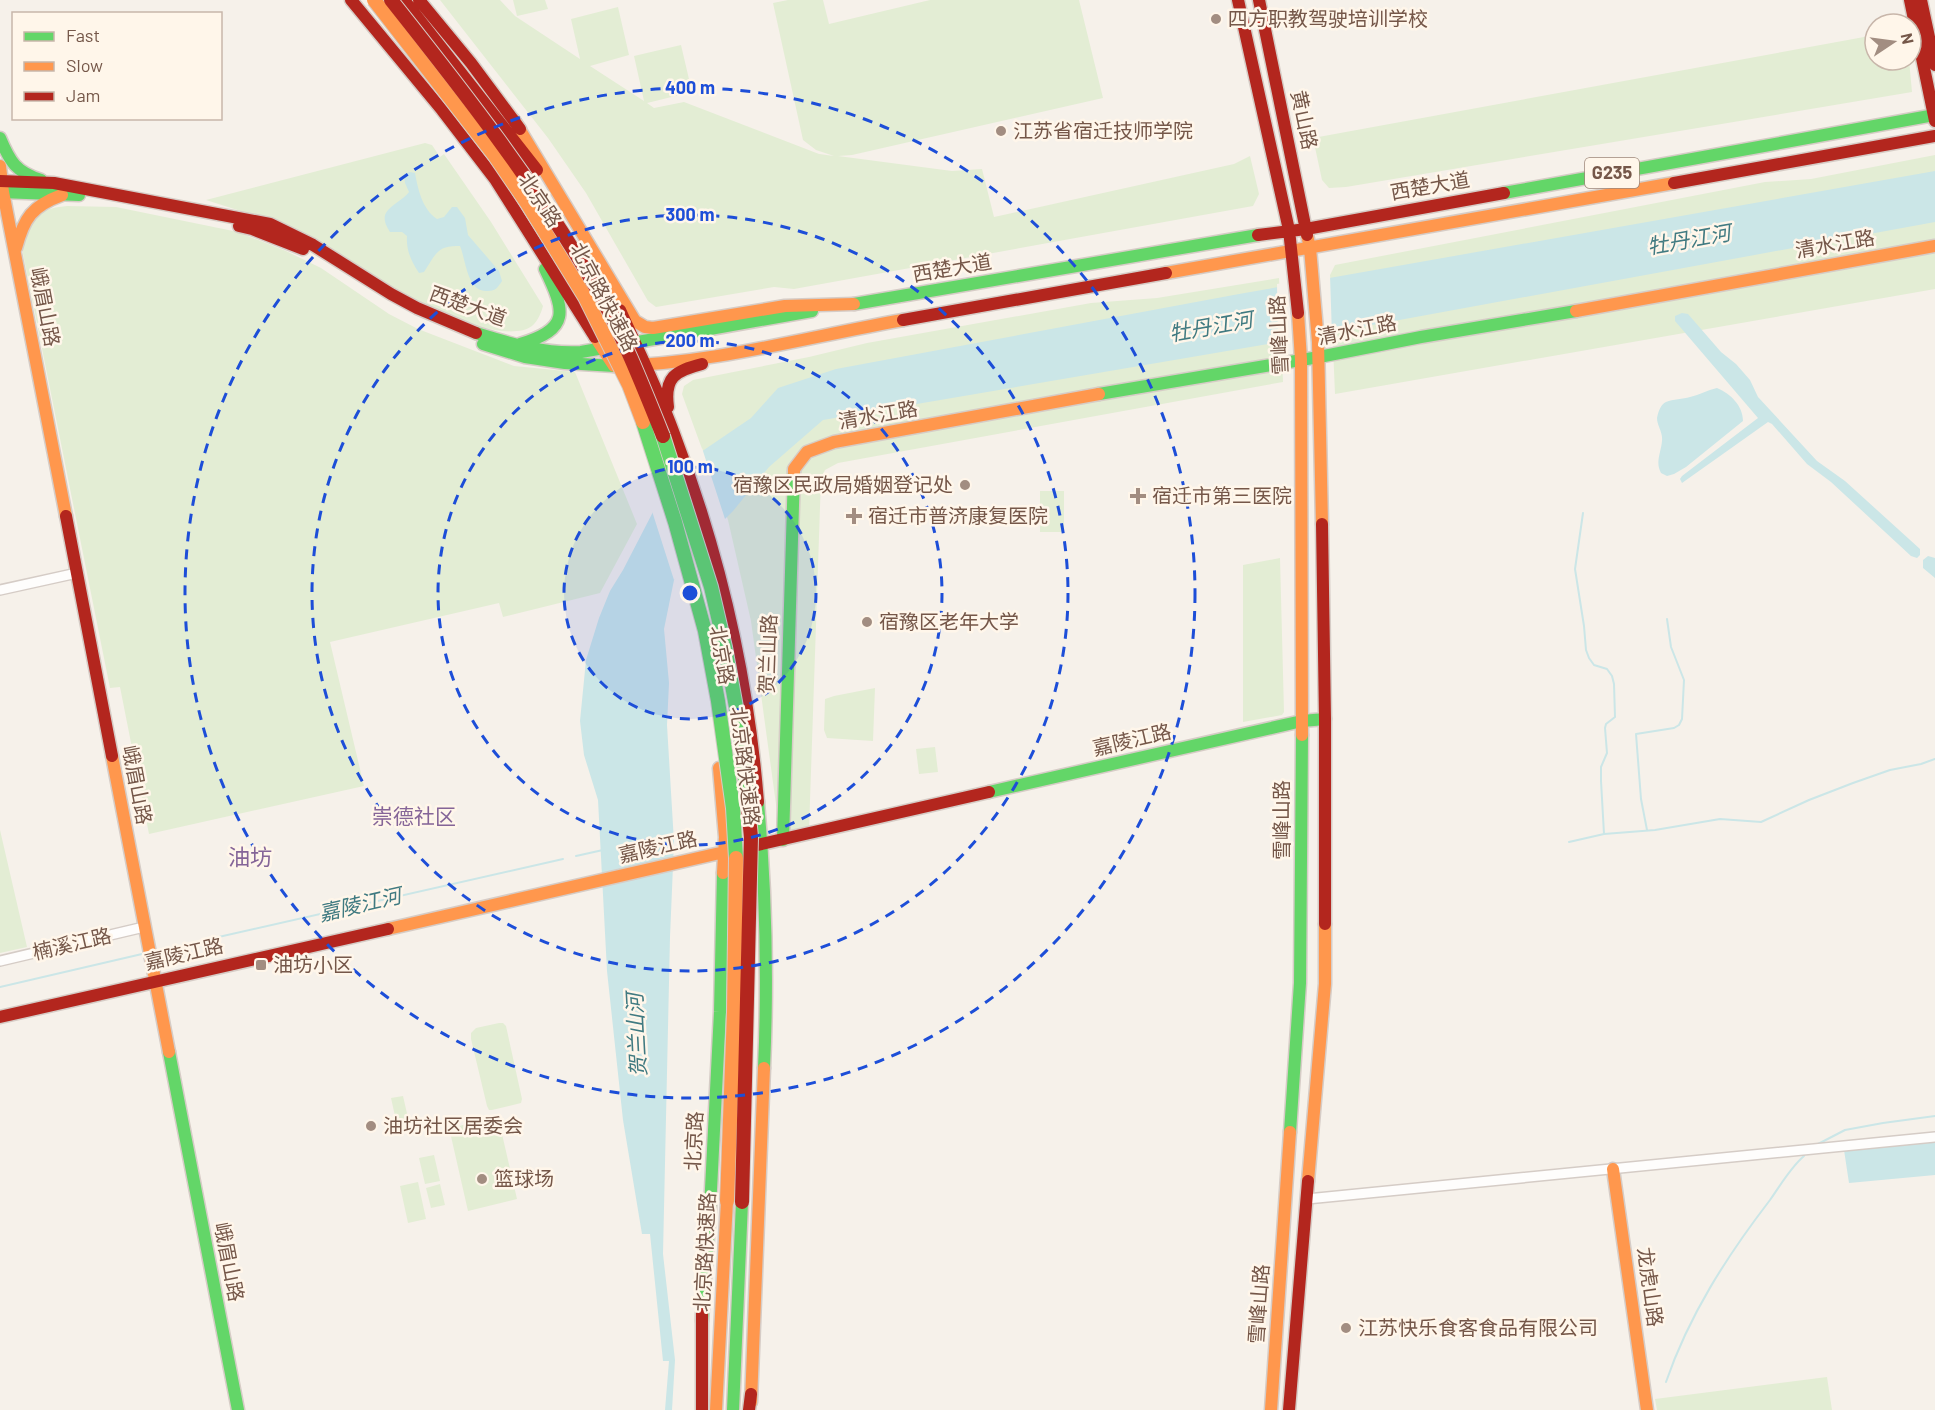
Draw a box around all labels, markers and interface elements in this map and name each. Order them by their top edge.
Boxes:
place label: 四方职教驾驶培训学校 [1228,6,1428,30]
legend [12,12,222,120]
marker: 四方职教驾驶培训学校 [1209,12,1223,26]
north arrow [1863,12,1923,72]
text: Fast [66,24,100,46]
text: N [1898,31,1919,46]
text: Slow [66,54,103,76]
text: 400 m [665,76,715,98]
text: Jam [66,84,100,106]
street label: 黄山路 [1287,88,1323,152]
place label: 江苏省宿迁技师学院 [1013,118,1193,142]
marker: 江苏省宿迁技师学院 [994,124,1008,138]
road number: G235 [1585,158,1639,188]
street label: 西楚大道 [1388,166,1471,204]
street label: 北京路 [514,168,568,231]
text: 300 m [666,203,714,225]
water label: 牡丹江河 [1645,218,1736,258]
street label: 清水江路 [1793,224,1876,262]
street label: 北京路快速路 [566,238,644,355]
street label: 西楚大道 [910,248,993,286]
street label: 峨眉山路 [27,265,65,348]
street label: 西楚大道 [427,280,510,330]
street label: 雪峰山路 [1264,294,1292,376]
water label: 牡丹江河 [1167,305,1258,345]
street label: 清水江路 [1315,310,1398,348]
text: 200 m [665,329,715,351]
street label: 清水江路 [836,395,919,433]
text: 100 m [667,455,713,477]
place label: 宿豫区民政局婚姻登记处 [733,472,953,496]
marker: 宿豫区民政局婚姻登记处 [958,478,972,492]
place label: 宿迁市第三医院 [1152,483,1292,507]
marker: 宿迁市第三医院 [1129,487,1147,505]
place label: 宿迁市普济康复医院 [868,503,1048,527]
marker: 宿迁市普济康复医院 [845,507,863,525]
centre of rings [680,583,700,603]
place label: 宿豫区老年大学 [879,609,1019,633]
street label: 贺兰山路 [754,614,780,694]
marker: 宿豫区老年大学 [860,615,874,629]
street label: 北京路 [706,623,740,686]
street label: 北京路快速路 [727,705,765,827]
street label: 嘉陵江路 [1090,718,1173,760]
street label: 峨眉山路 [119,743,157,826]
street label: 雪峰山路 [1269,780,1293,860]
district label: 崇德社区 [372,803,456,828]
street label: 嘉陵江路 [616,825,699,867]
district label: 油坊 [228,843,272,869]
water label: 嘉陵江河 [316,881,407,925]
street label: 楠溪江路 [30,922,113,964]
street label: 嘉陵江路 [142,932,225,974]
place label: 油坊小区 [273,952,353,976]
marker: 油坊小区 [254,958,268,972]
water label: 贺兰山河 [621,988,650,1078]
street label: 北京路 [679,1110,707,1172]
place label: 油坊社区居委会 [383,1113,523,1137]
marker: 油坊社区居委会 [364,1119,378,1133]
place label: 篮球场 [494,1166,554,1190]
marker: 篮球场 [475,1172,489,1186]
street label: 北京路快速路 [689,1191,719,1312]
street label: 峨眉山路 [211,1220,249,1303]
street label: 龙虎山路 [1634,1246,1668,1328]
street label: 雪峰山路 [1243,1263,1273,1345]
place label: 江苏快乐食客食品有限公司 [1358,1315,1598,1339]
marker: 江苏快乐食客食品有限公司 [1339,1321,1353,1335]

